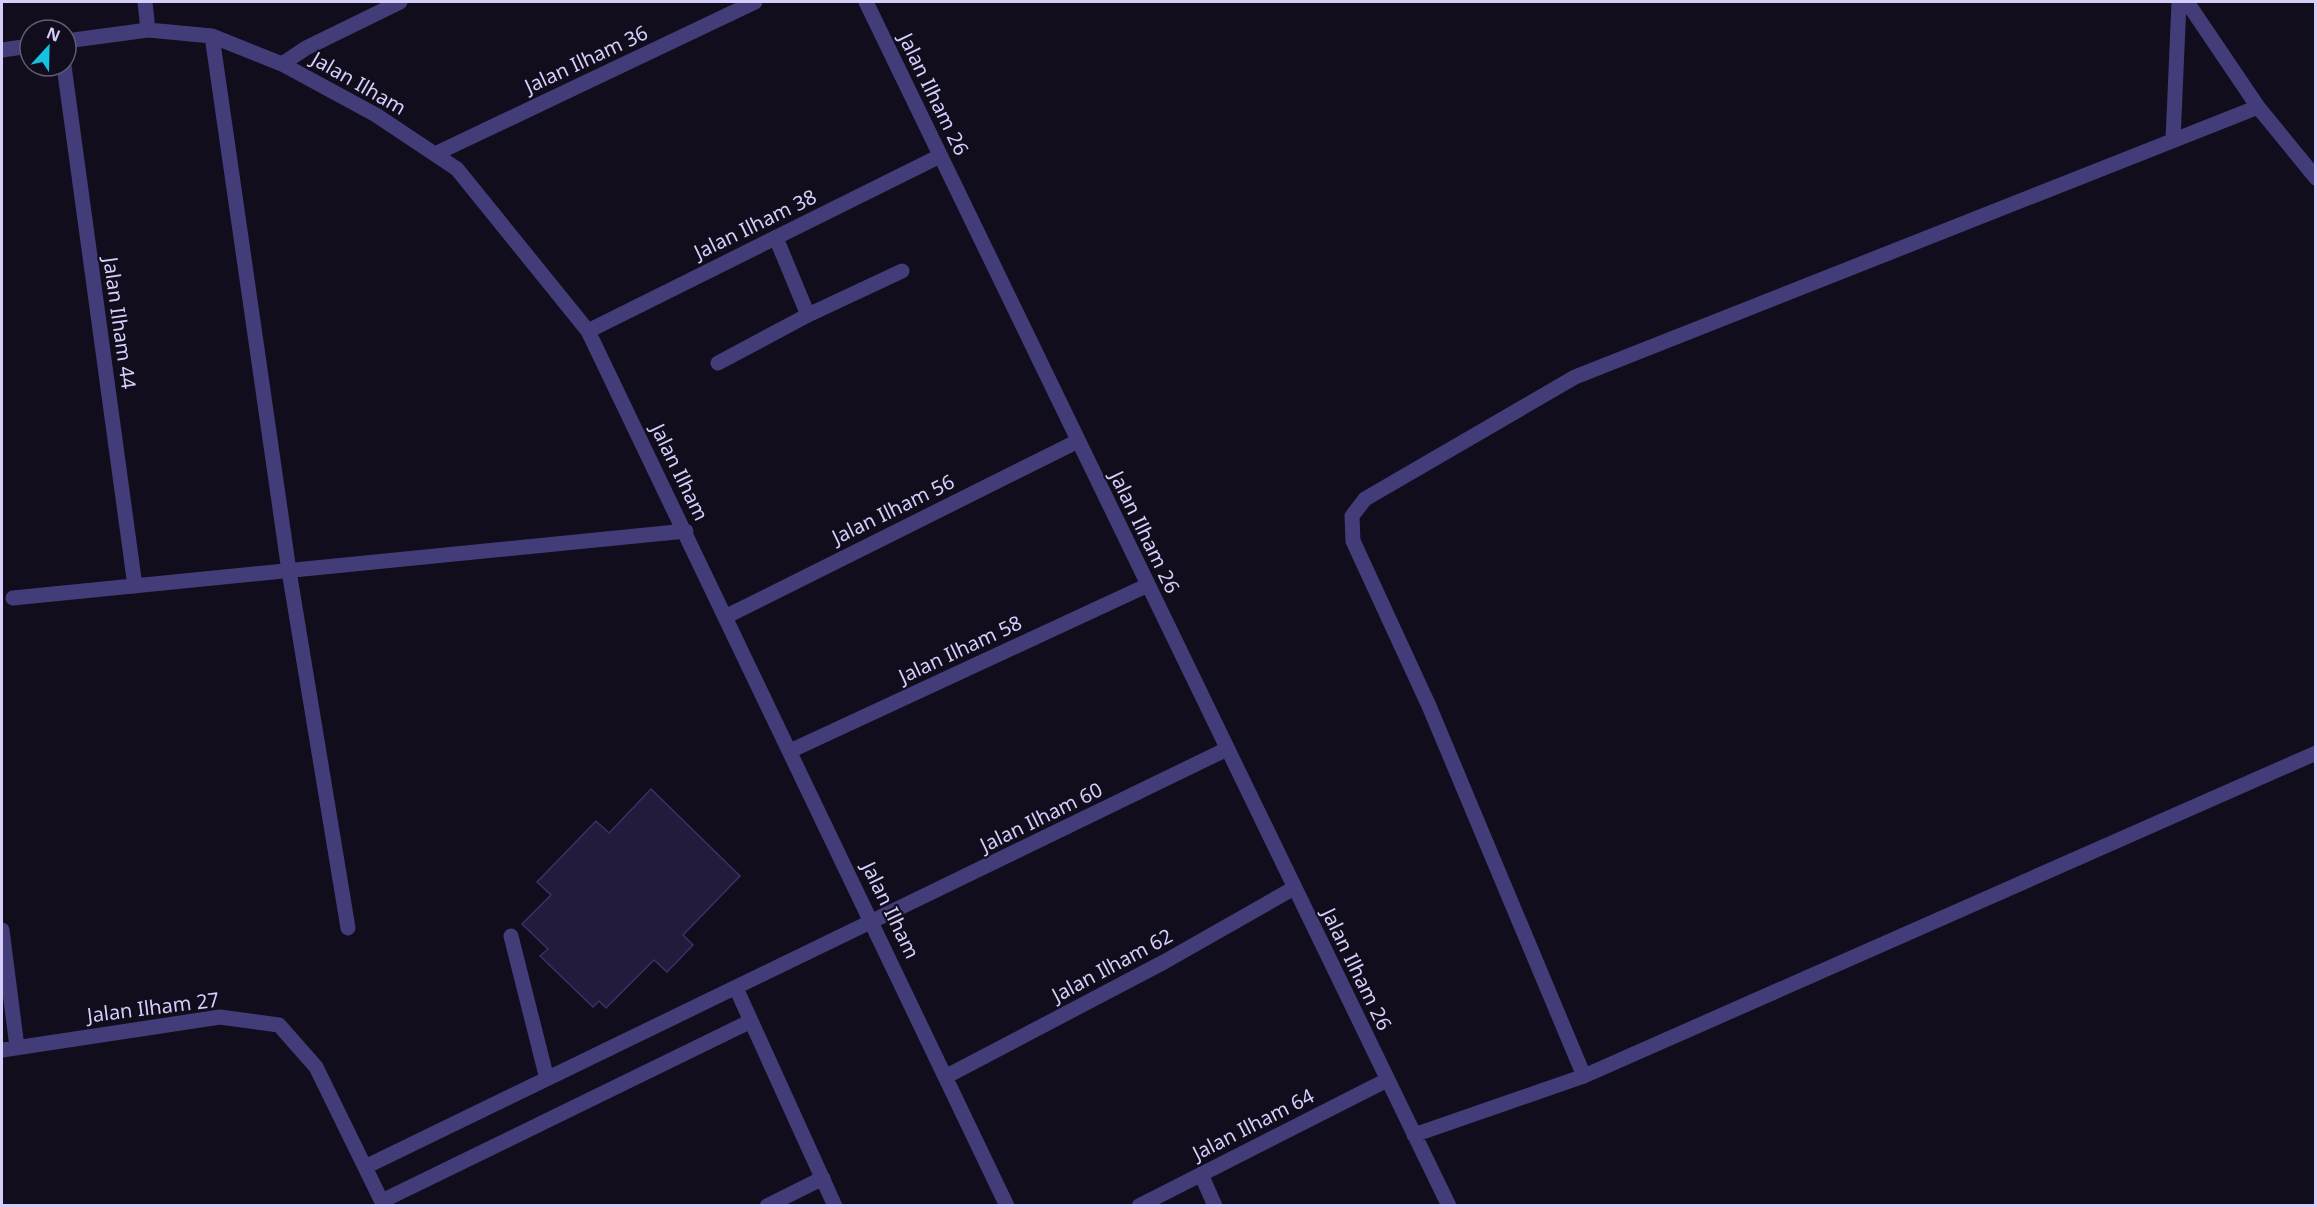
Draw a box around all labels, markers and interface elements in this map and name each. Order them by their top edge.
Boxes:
north arrow [18,18,78,78]
street label: Jalan Ilham 36 [518,19,652,100]
text: N [43,21,64,47]
street label: Jalan Ilham 26 [892,27,975,160]
street label: Jalan Ilham [305,44,411,121]
street label: Jalan Ilham 38 [688,183,821,266]
street label: Jalan Ilham 44 [97,253,143,391]
street label: Jalan Ilham [644,417,715,525]
street label: Jalan Ilham 26 [1103,465,1186,598]
street label: Jalan Ilham 56 [826,468,959,551]
street label: Jalan Ilham 58 [892,609,1026,690]
street label: Jalan Ilham 60 [974,776,1107,859]
street label: Jalan Ilham [855,855,926,963]
street label: Jalan Ilham 26 [1315,902,1398,1035]
street label: Jalan Ilham 62 [1045,922,1177,1009]
street label: Jalan Ilham 27 [83,986,221,1029]
street label: Jalan Ilham 64 [1186,1082,1319,1167]

